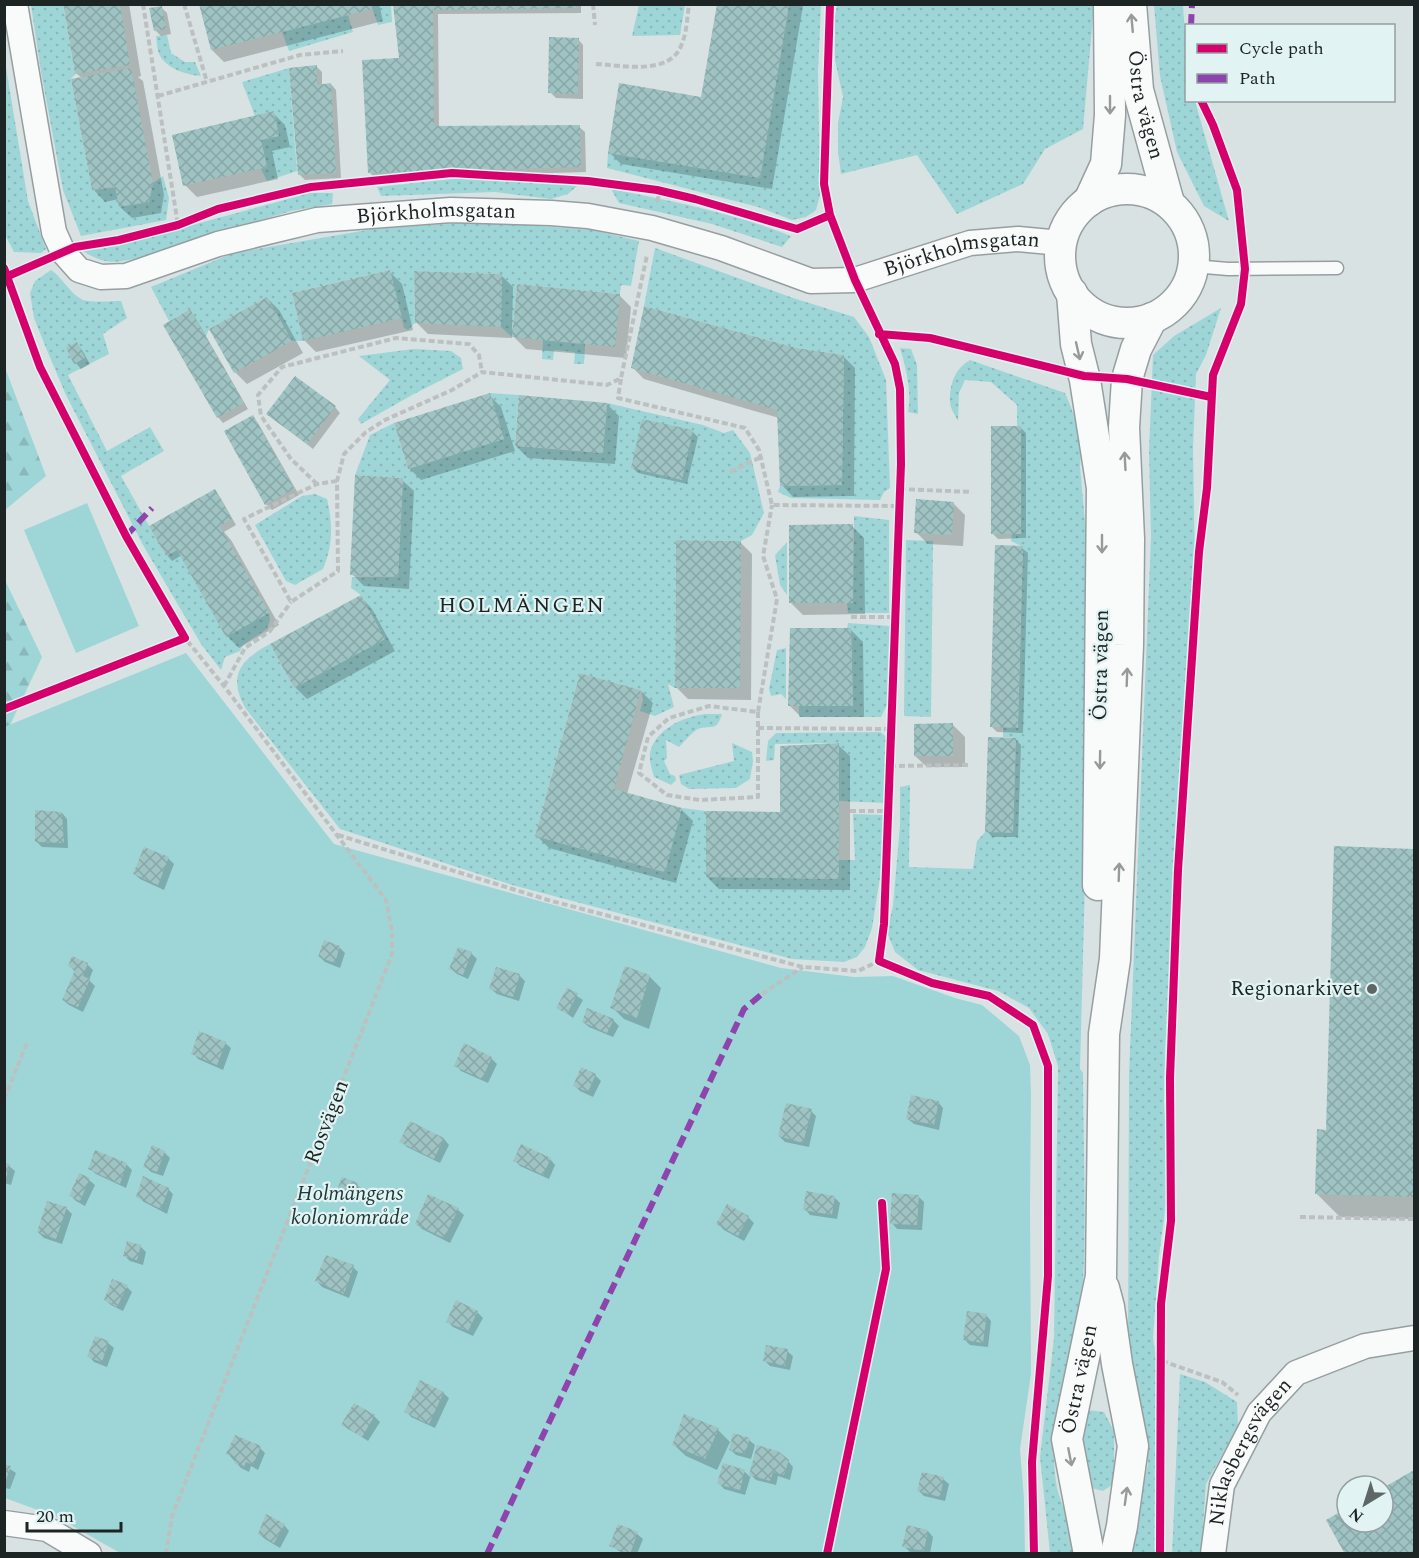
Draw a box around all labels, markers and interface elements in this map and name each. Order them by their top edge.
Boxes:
one-way arrow [1126,14,1137,34]
legend [1185,24,1395,102]
text: Cycle path [1239,35,1324,62]
street label: Östra vägen [1119,49,1172,163]
text: Path [1239,65,1276,92]
one-way arrow [1104,94,1116,114]
street label: Björkholmsgatan [355,194,516,233]
street label: Björkholmsgatan [880,223,1041,286]
one-way arrow [1073,342,1085,361]
one-way arrow [1120,452,1131,472]
one-way arrow [1096,534,1108,554]
district label: HOLMÄNGEN [439,589,605,622]
street label: Östra vägen [1084,609,1118,721]
one-way arrow [1121,668,1132,688]
one-way arrow [1094,750,1106,770]
one-way arrow [1113,862,1124,882]
place label: Regionarkivet [1230,973,1360,1005]
marker: Regionarkivet [1365,982,1379,996]
street label: Rosvägen [296,1075,358,1169]
park label: Holmängens koloniområde [291,1178,409,1234]
street label: Östra vägen [1052,1322,1106,1437]
street label: Niklasbergsvägen [1201,1371,1300,1528]
one-way arrow [1065,1446,1076,1466]
north arrow [1335,1474,1395,1534]
one-way arrow [1120,1487,1131,1506]
scale bar [27,1495,122,1533]
text: N [1344,1502,1369,1529]
text: 20 m [36,1503,74,1530]

